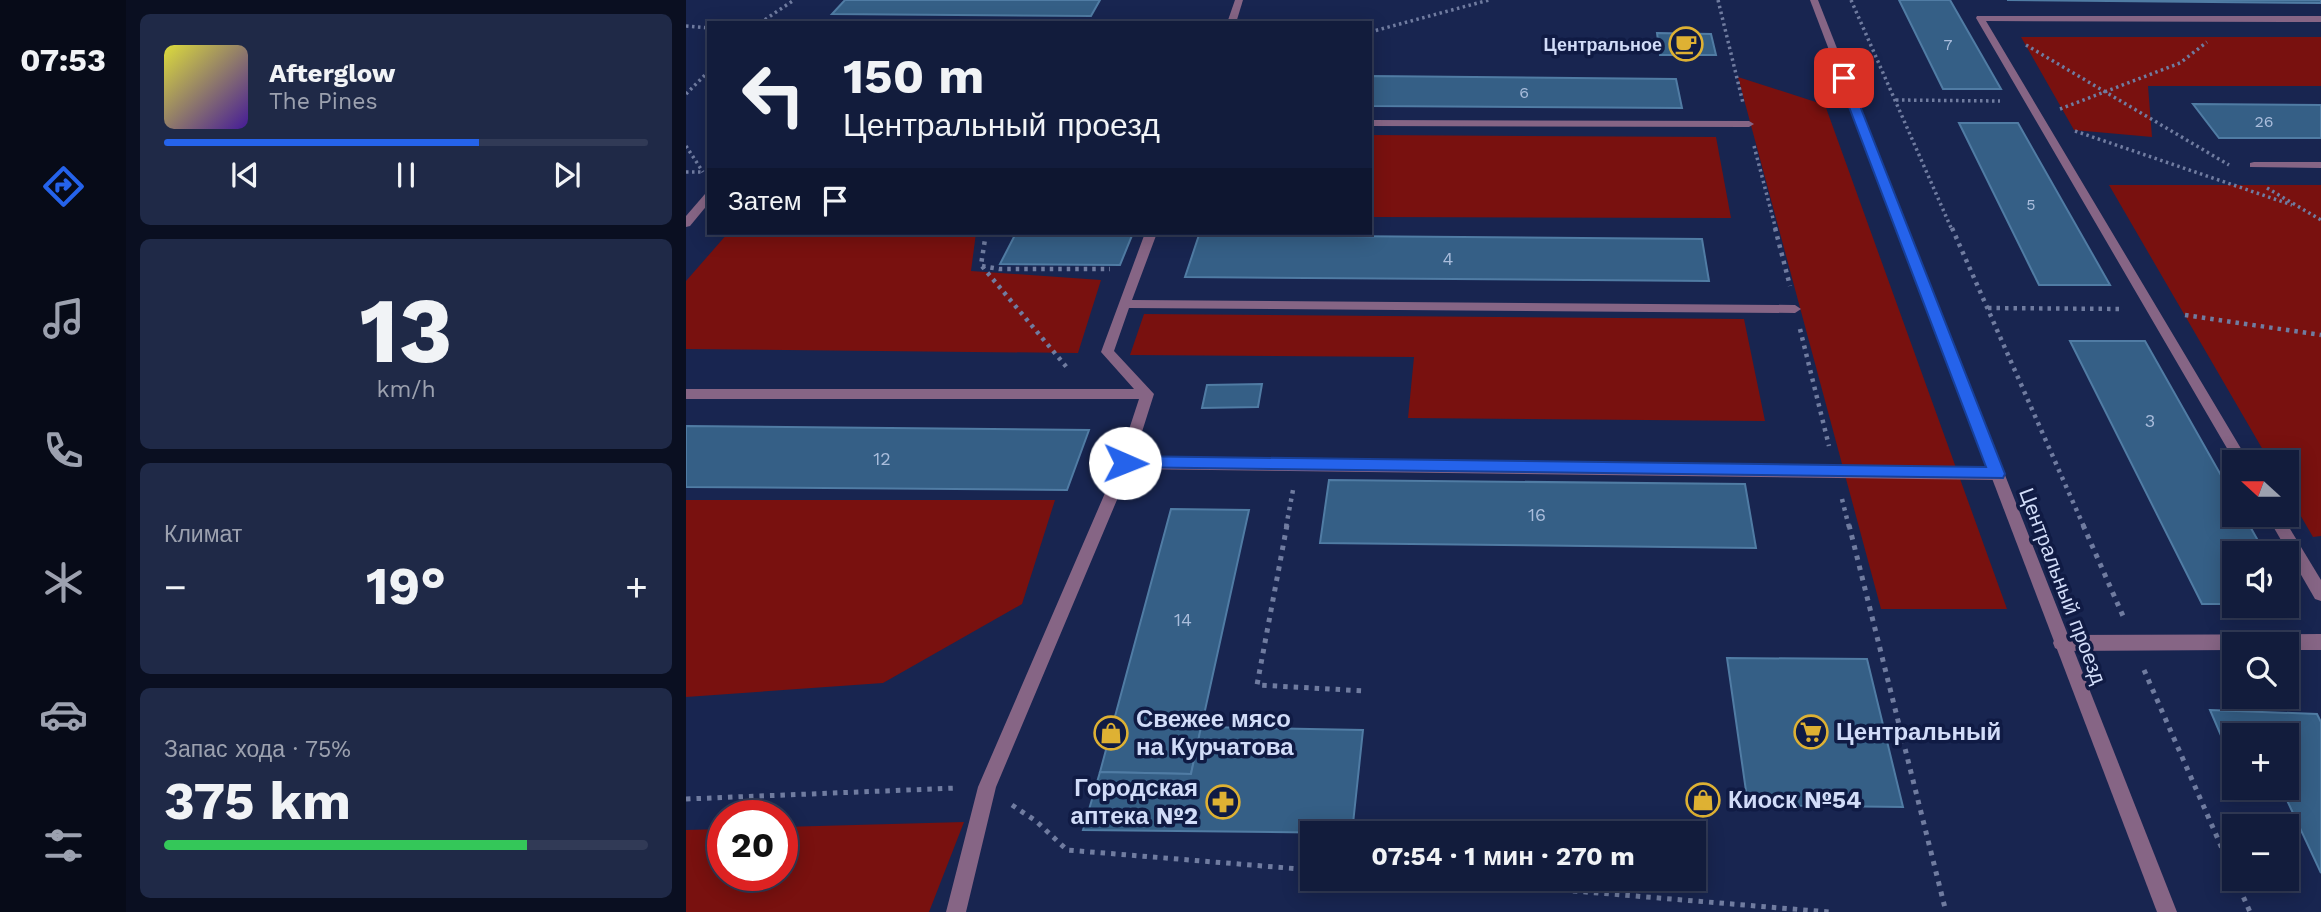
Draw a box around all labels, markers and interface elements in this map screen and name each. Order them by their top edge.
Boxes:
cafe icon: Центральное [1667,25,1705,63]
place label: Центральное [1544,34,1662,55]
house number: 7 [1944,35,1953,54]
text: 07:53 [20,41,106,79]
text: 150 m [843,47,984,105]
pin [1814,48,1874,108]
icon: left [728,49,819,140]
text: Afterglow [269,58,395,88]
icon: arrive [1825,59,1863,97]
house number: 6 [1519,83,1529,102]
text: The Pines [269,88,378,115]
text: Центральный проезд [843,106,1160,144]
house number: 26 [2254,112,2274,131]
icon: previous [226,156,264,194]
icon: pause [387,156,425,194]
icon: next [548,156,586,194]
icon: directions [39,162,88,211]
icon: arrive [816,182,854,220]
text: Затем [728,186,802,216]
house number: 5 [2026,195,2036,214]
house number: 4 [1443,248,1454,269]
text: 13 [359,277,453,384]
icon: music [39,294,88,343]
text: km/h [376,376,436,403]
house number: 3 [2145,410,2155,431]
icon: phone [39,426,88,475]
position arrow [1088,426,1162,500]
house number: 12 [873,448,891,469]
north arrow [2222,450,2300,527]
map controls [2222,450,2299,891]
street label: Центральный проезд [2014,484,2112,688]
house number: 16 [1528,504,1546,525]
text: Климат [164,521,242,548]
button: sound [2222,541,2299,618]
text: 19° [366,556,446,617]
icon: climate [39,558,88,607]
text: − [164,565,187,609]
text: + [625,565,648,609]
house number: 14 [1174,609,1192,630]
button: search [2222,632,2299,709]
icon: car [39,690,88,739]
place label: Свежее мясо на Курчатова [1136,705,1294,761]
supermarket icon: Центральный [1792,713,1830,751]
shop icon: Свежее мясо на Курчатова [1092,714,1130,752]
place label: Центральный [1836,718,2001,746]
button: + [2222,723,2299,800]
text: Запас хода · 75% [164,736,351,763]
text: 375 km [164,771,351,832]
place label: Городская аптека №2 [1071,774,1198,830]
shop icon: Киоск №54 [1684,781,1722,819]
pharmacy icon: Городская аптека №2 [1204,783,1242,821]
place label: Киоск №54 [1728,786,1861,814]
speed limit sign: 20 [707,800,798,891]
button: − [2222,814,2299,891]
icon: filters [39,821,88,870]
text: 07:54 · 1 мин · 270 m [1371,841,1635,871]

